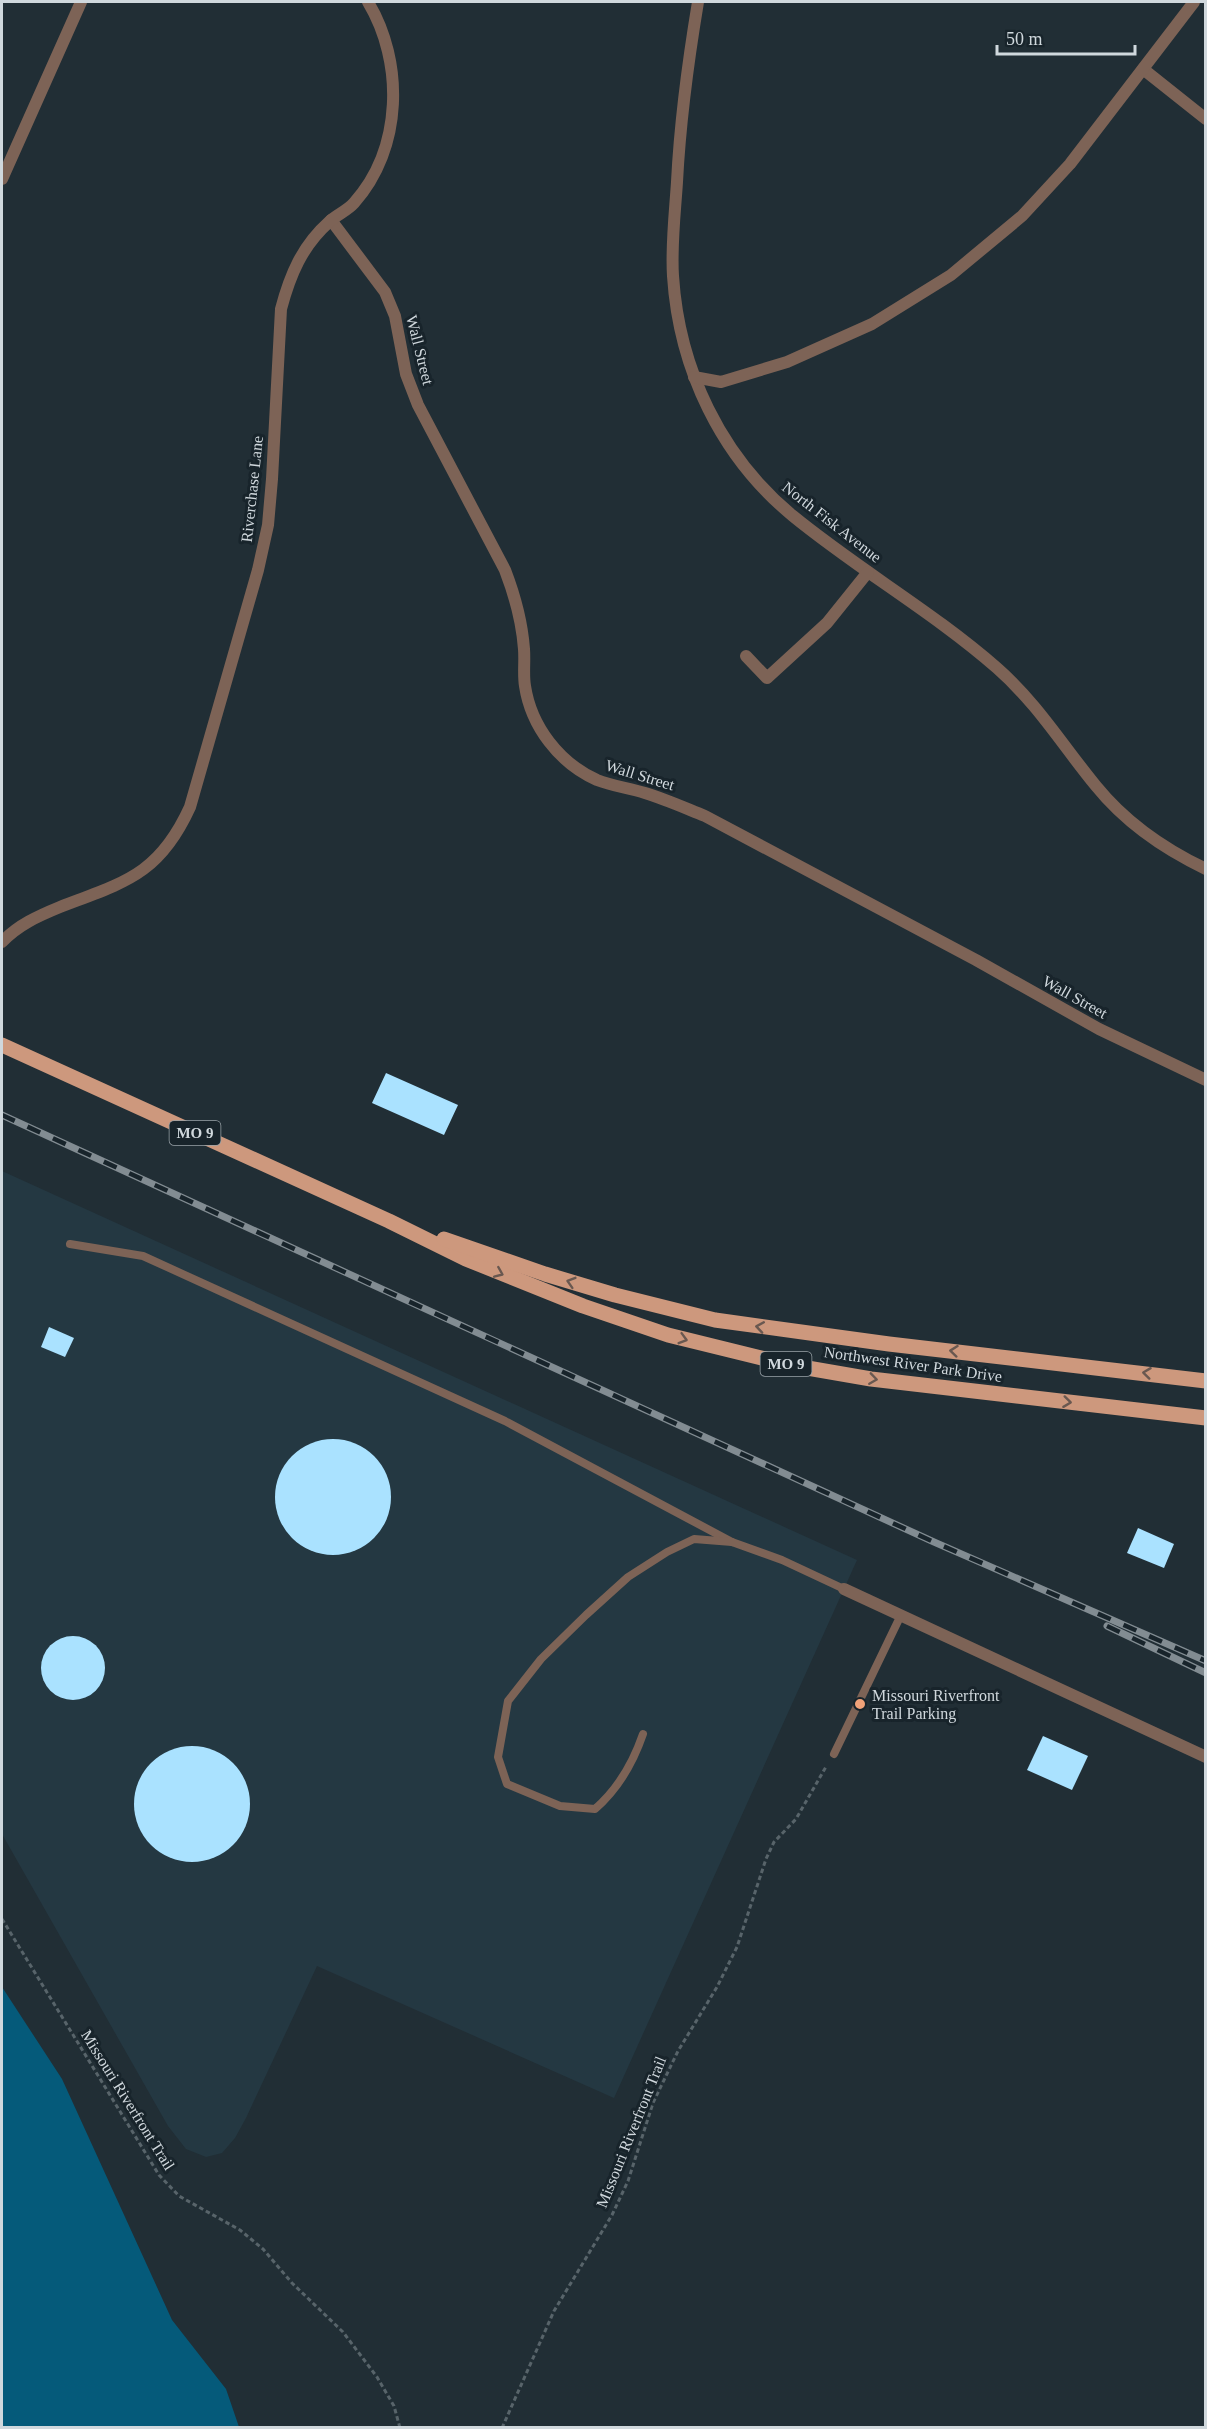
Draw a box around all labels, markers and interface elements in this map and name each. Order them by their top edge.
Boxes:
scale bar [997,18,1135,56]
text: 50 m [1006,29,1043,49]
street label: Wall Street [403,313,437,387]
street label: Riverchase Lane [238,435,266,543]
street label: North Fisk Avenue [779,478,885,566]
street label: Wall Street [603,756,677,794]
street label: Wall Street [1040,972,1111,1022]
road number: MO 9 [170,1121,220,1145]
one-way arrow [493,1266,504,1278]
one-way arrow [566,1277,577,1289]
one-way arrow [756,1321,766,1334]
one-way arrow [677,1331,687,1344]
street label: Northwest River Park Drive [823,1343,1003,1385]
one-way arrow [949,1345,958,1358]
road number: MO 9 [760,1352,812,1376]
one-way arrow [1143,1368,1152,1380]
one-way arrow [869,1373,878,1385]
one-way arrow [1062,1395,1071,1408]
place label: Missouri Riverfront Trail Parking [872,1687,1000,1723]
marker: Missouri Riverfront Trail Parking [853,1697,867,1711]
street label: Missouri Riverfront Trail [78,2027,178,2174]
street label: Missouri Riverfront Trail [593,2053,669,2210]

